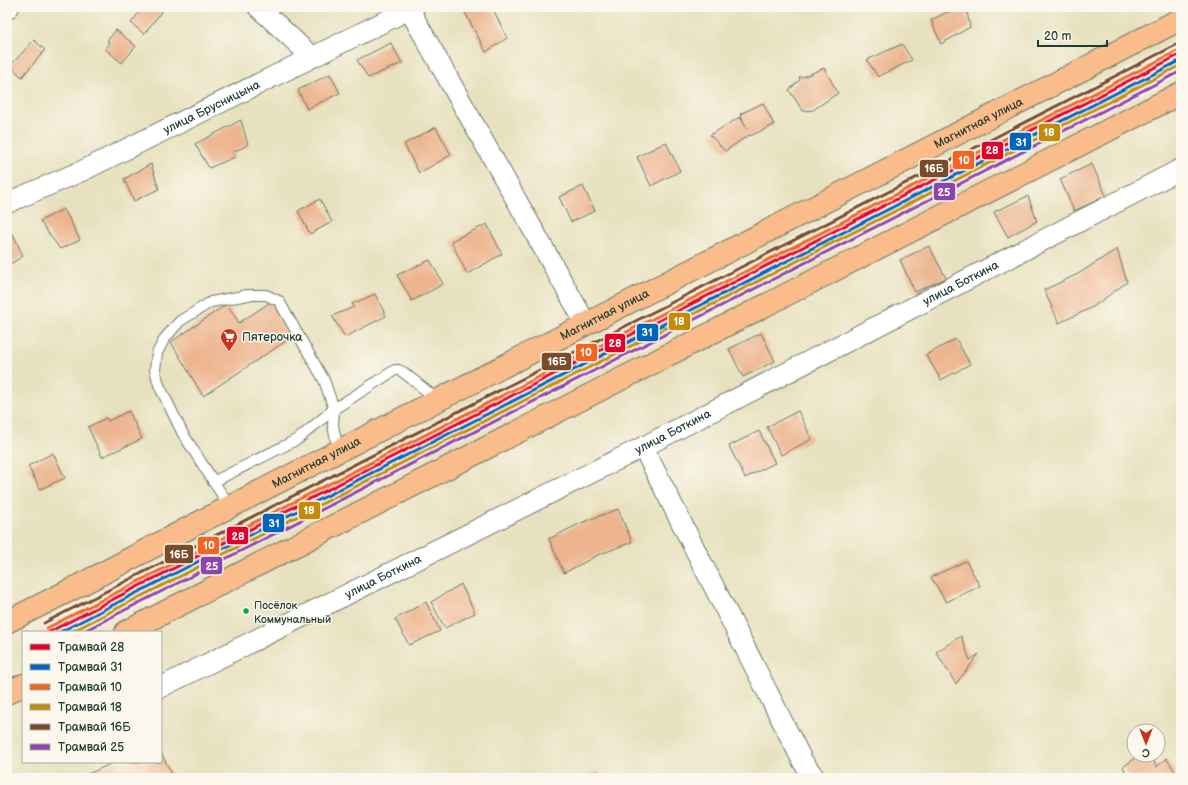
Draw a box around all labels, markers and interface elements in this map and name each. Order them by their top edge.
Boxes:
scale bar [1038,22,1107,48]
text: 20 m [1044,29,1071,44]
street label: улица Брусницына [161,77,262,137]
street label: Магнитная улица [931,94,1025,152]
line badge: 18 [1038,123,1061,142]
text: 18 [1043,126,1055,139]
line badge: 31 [1009,132,1032,151]
text: 31 [1015,136,1027,149]
line badge: 28 [981,141,1004,160]
text: 28 [985,144,999,157]
line badge: 10 [952,150,975,170]
text: 10 [958,154,970,167]
line badge: 16Б [919,159,949,178]
text: 16Б [924,162,944,175]
line badge: 25 [933,182,956,201]
text: 25 [938,186,951,199]
street label: улица Боткина [920,257,1001,309]
street label: Магнитная улица [558,286,652,344]
line badge: 18 [668,312,691,331]
text: 18 [673,315,685,328]
line badge: 31 [636,323,659,342]
text: 31 [641,326,653,339]
supermarket icon: Пятерочка [219,327,239,352]
place label: Пятерочка [242,330,302,345]
line badge: 28 [604,333,626,353]
text: 28 [608,337,622,350]
line badge: 10 [575,343,598,362]
text: 10 [580,346,592,359]
line badge: 16Б [541,352,572,371]
text: 16Б [547,355,567,368]
street label: улица Боткина [632,406,713,457]
street label: Магнитная улица [269,433,363,491]
line badge: 18 [298,501,321,520]
text: 18 [303,504,315,517]
line badge: 31 [262,513,285,533]
text: 31 [268,517,280,530]
line badge: 28 [226,526,249,545]
text: 28 [231,530,245,543]
line badge: 10 [197,536,220,555]
text: 10 [203,539,215,552]
line badge: 16Б [164,544,194,564]
text: 16Б [169,548,189,561]
street label: улица Боткина [342,551,424,602]
line badge: 25 [200,556,223,575]
text: 25 [206,560,219,573]
place label: Посёлок Коммунальный [254,599,331,626]
marker: Посёлок Коммунальный [241,606,251,616]
legend [22,631,162,763]
text: Трамвай 28 [58,640,124,655]
text: Трамвай 31 [58,660,122,675]
text: Трамвай 10 [58,680,122,695]
text: Трамвай 18 [58,700,122,715]
text: Трамвай 16Б [58,720,131,735]
north arrow [1126,723,1166,763]
text: Трамвай 25 [58,740,124,755]
text: С [1142,746,1150,759]

